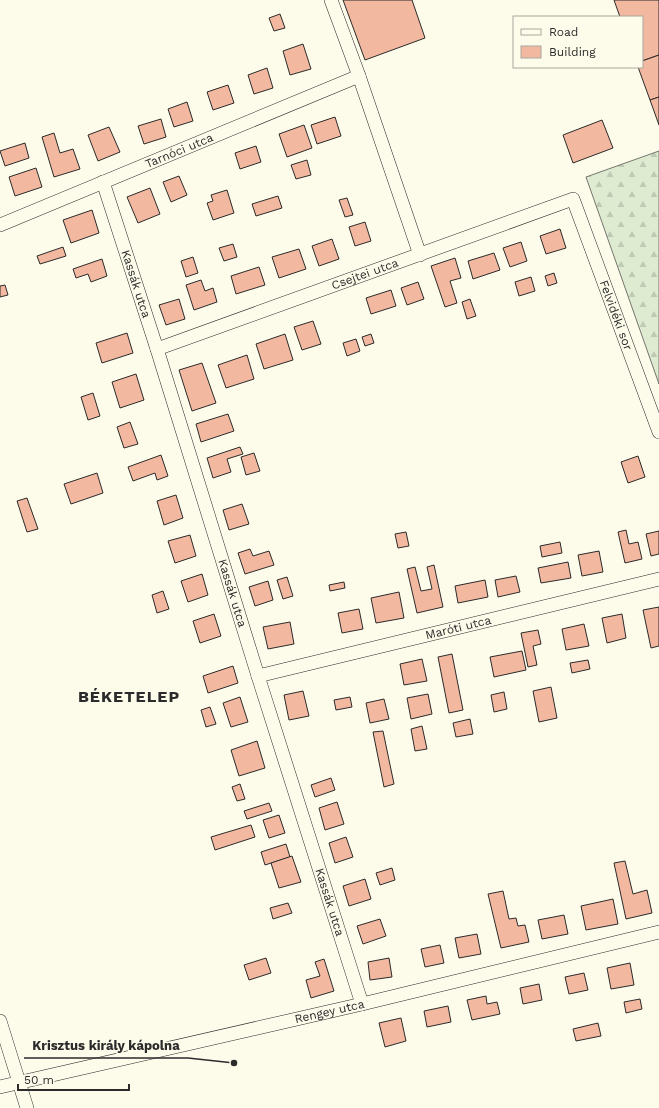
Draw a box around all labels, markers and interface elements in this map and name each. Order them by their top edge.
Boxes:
legend [513,16,643,68]
text: Road [549,25,578,39]
text: Building [549,45,596,59]
street label: Tarnóci utca [143,130,215,171]
street label: Kassák utca [118,248,154,320]
street label: Csejtei utca [330,256,400,292]
street label: Felvidéki sor [597,278,635,352]
street label: Kassák utca [215,557,250,629]
street label: Maróti utca [424,613,493,642]
district label: BÉKETELEP [78,687,180,706]
street label: Kassák utca [312,866,347,938]
street label: Rengey utca [293,997,366,1026]
callout: Krisztus király kápolna [24,1033,188,1058]
text: Krisztus király kápolna [32,1038,180,1053]
scale bar [18,1066,129,1092]
text: 50 m [24,1073,54,1087]

